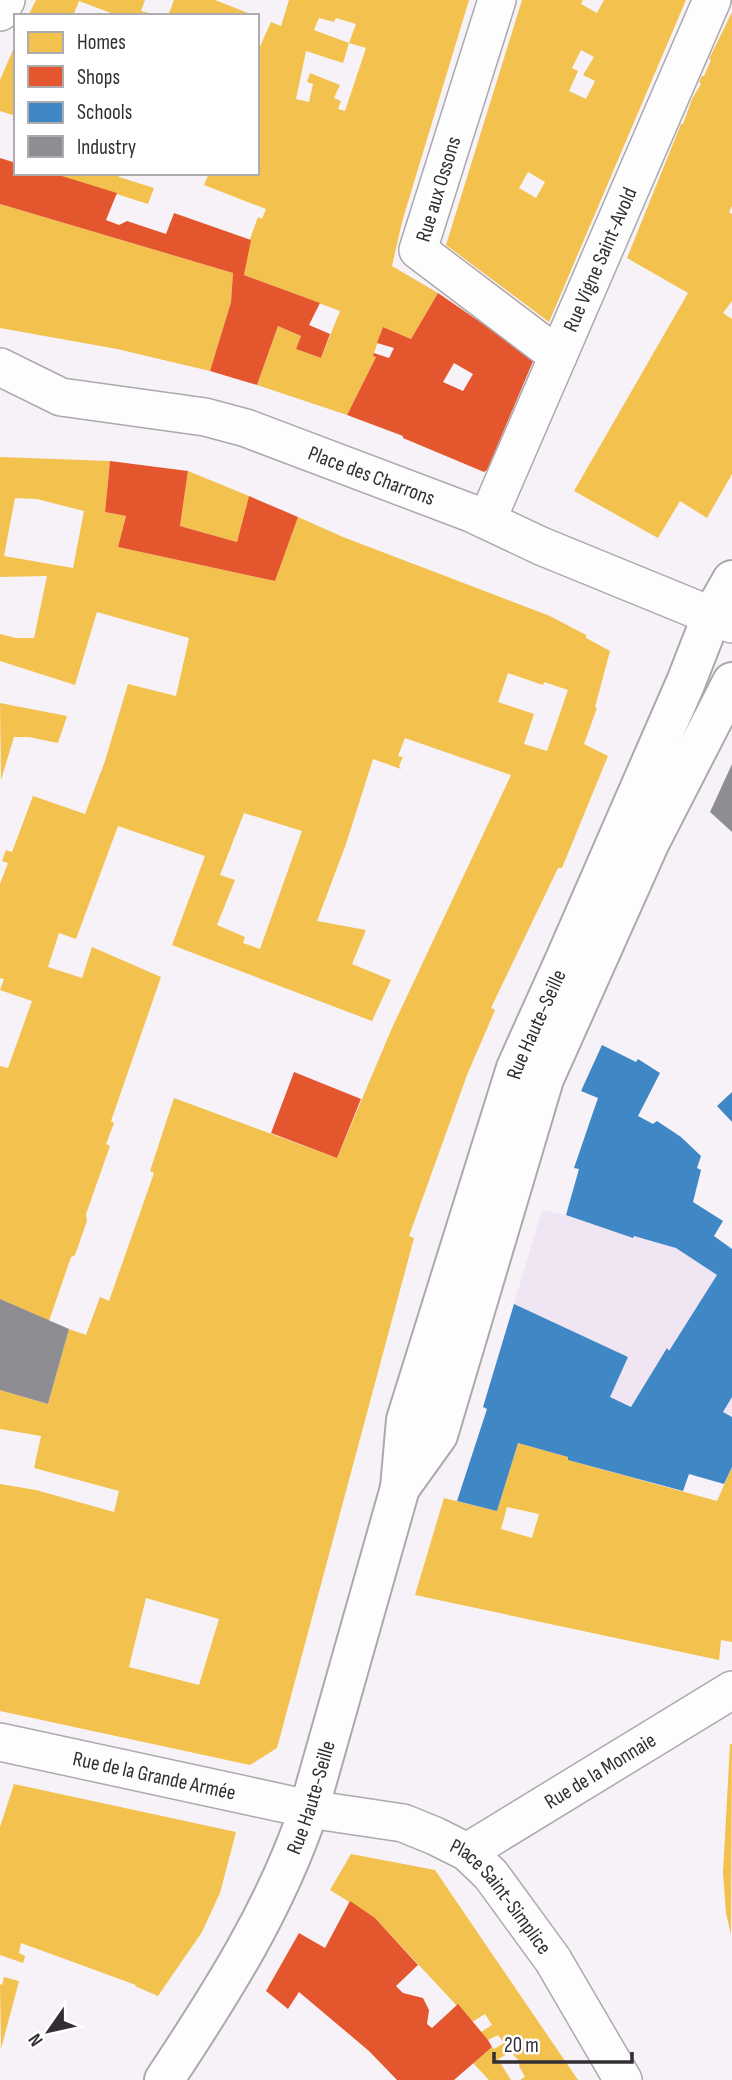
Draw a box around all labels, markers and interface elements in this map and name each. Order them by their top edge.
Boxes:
legend [14,14,259,175]
text: Homes [77,30,126,55]
text: Shops [77,65,120,90]
text: Schools [77,100,132,125]
street label: Rue aux Ossons [411,133,466,245]
text: Industry [77,135,136,160]
street label: Rue Vigne Saint-Avold [558,184,642,336]
street label: Place des Charrons [305,441,438,511]
street label: Rue Haute-Seille [501,966,572,1082]
street label: Rue de la Monnaie [540,1728,661,1815]
street label: Rue Haute-Seille [281,1738,341,1858]
street label: Rue de la Grande Armée [71,1746,238,1806]
street label: Place Saint-Simplice [446,1834,557,1959]
north arrow [14,1996,84,2066]
scale bar [494,2021,632,2064]
text: N [24,2029,49,2050]
text: 20 m [504,2033,539,2058]

